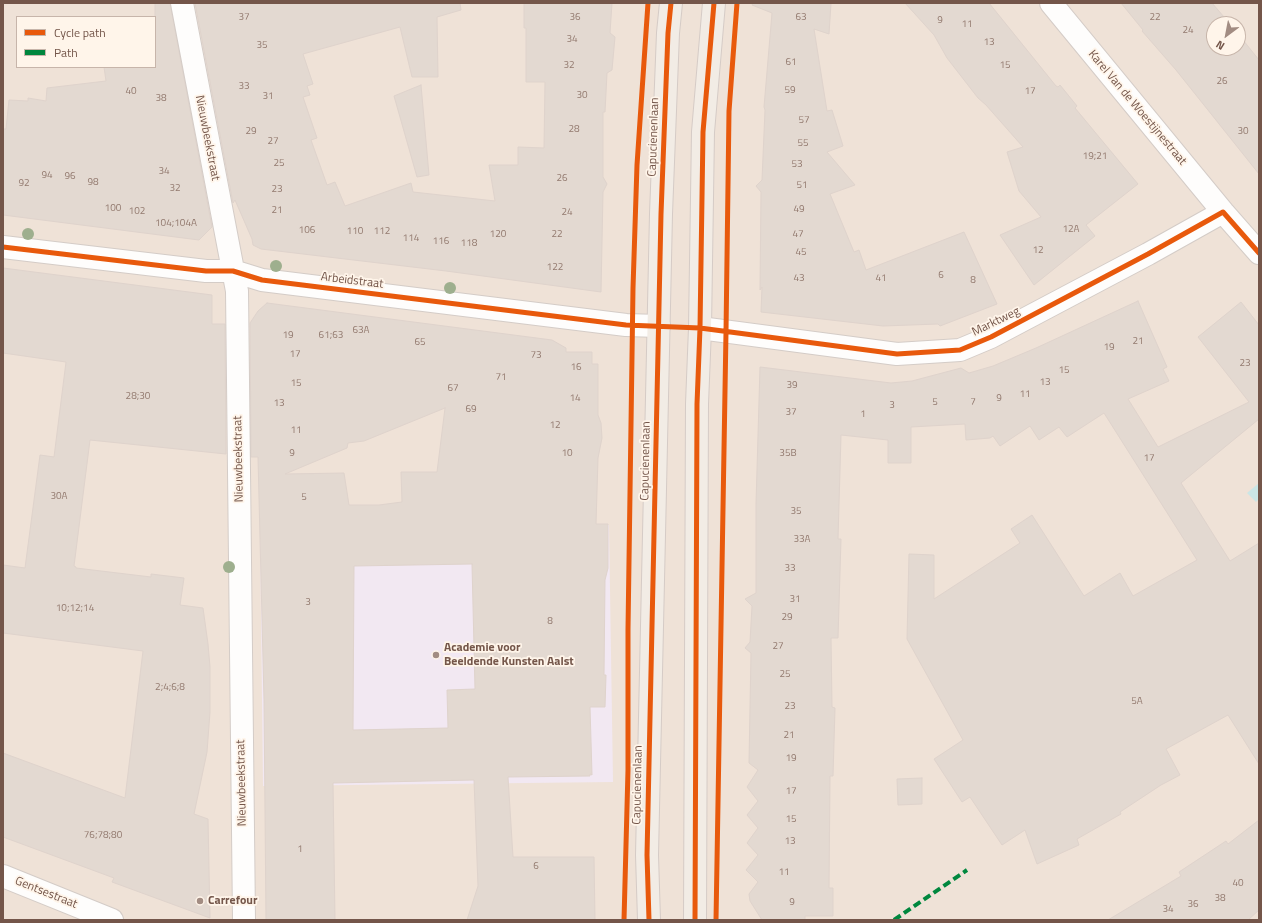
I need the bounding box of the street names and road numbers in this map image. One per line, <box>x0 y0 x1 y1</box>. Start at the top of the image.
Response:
street label: Karel Van de Woestijnestraat <box>1085 48 1189 168</box>
street label: Nieuwbeekstraat <box>192 94 222 182</box>
street label: Capucienenlaan <box>645 97 663 177</box>
street label: Arbeidstraat <box>320 270 384 292</box>
street label: Marktweg <box>970 304 1022 340</box>
street label: Nieuwbeekstraat <box>231 416 247 502</box>
street label: Capucienenlaan <box>638 421 654 501</box>
street label: Nieuwbeekstraat <box>234 740 250 826</box>
street label: Capucienenlaan <box>630 745 646 825</box>
street label: Gentsestraat <box>13 874 79 912</box>

